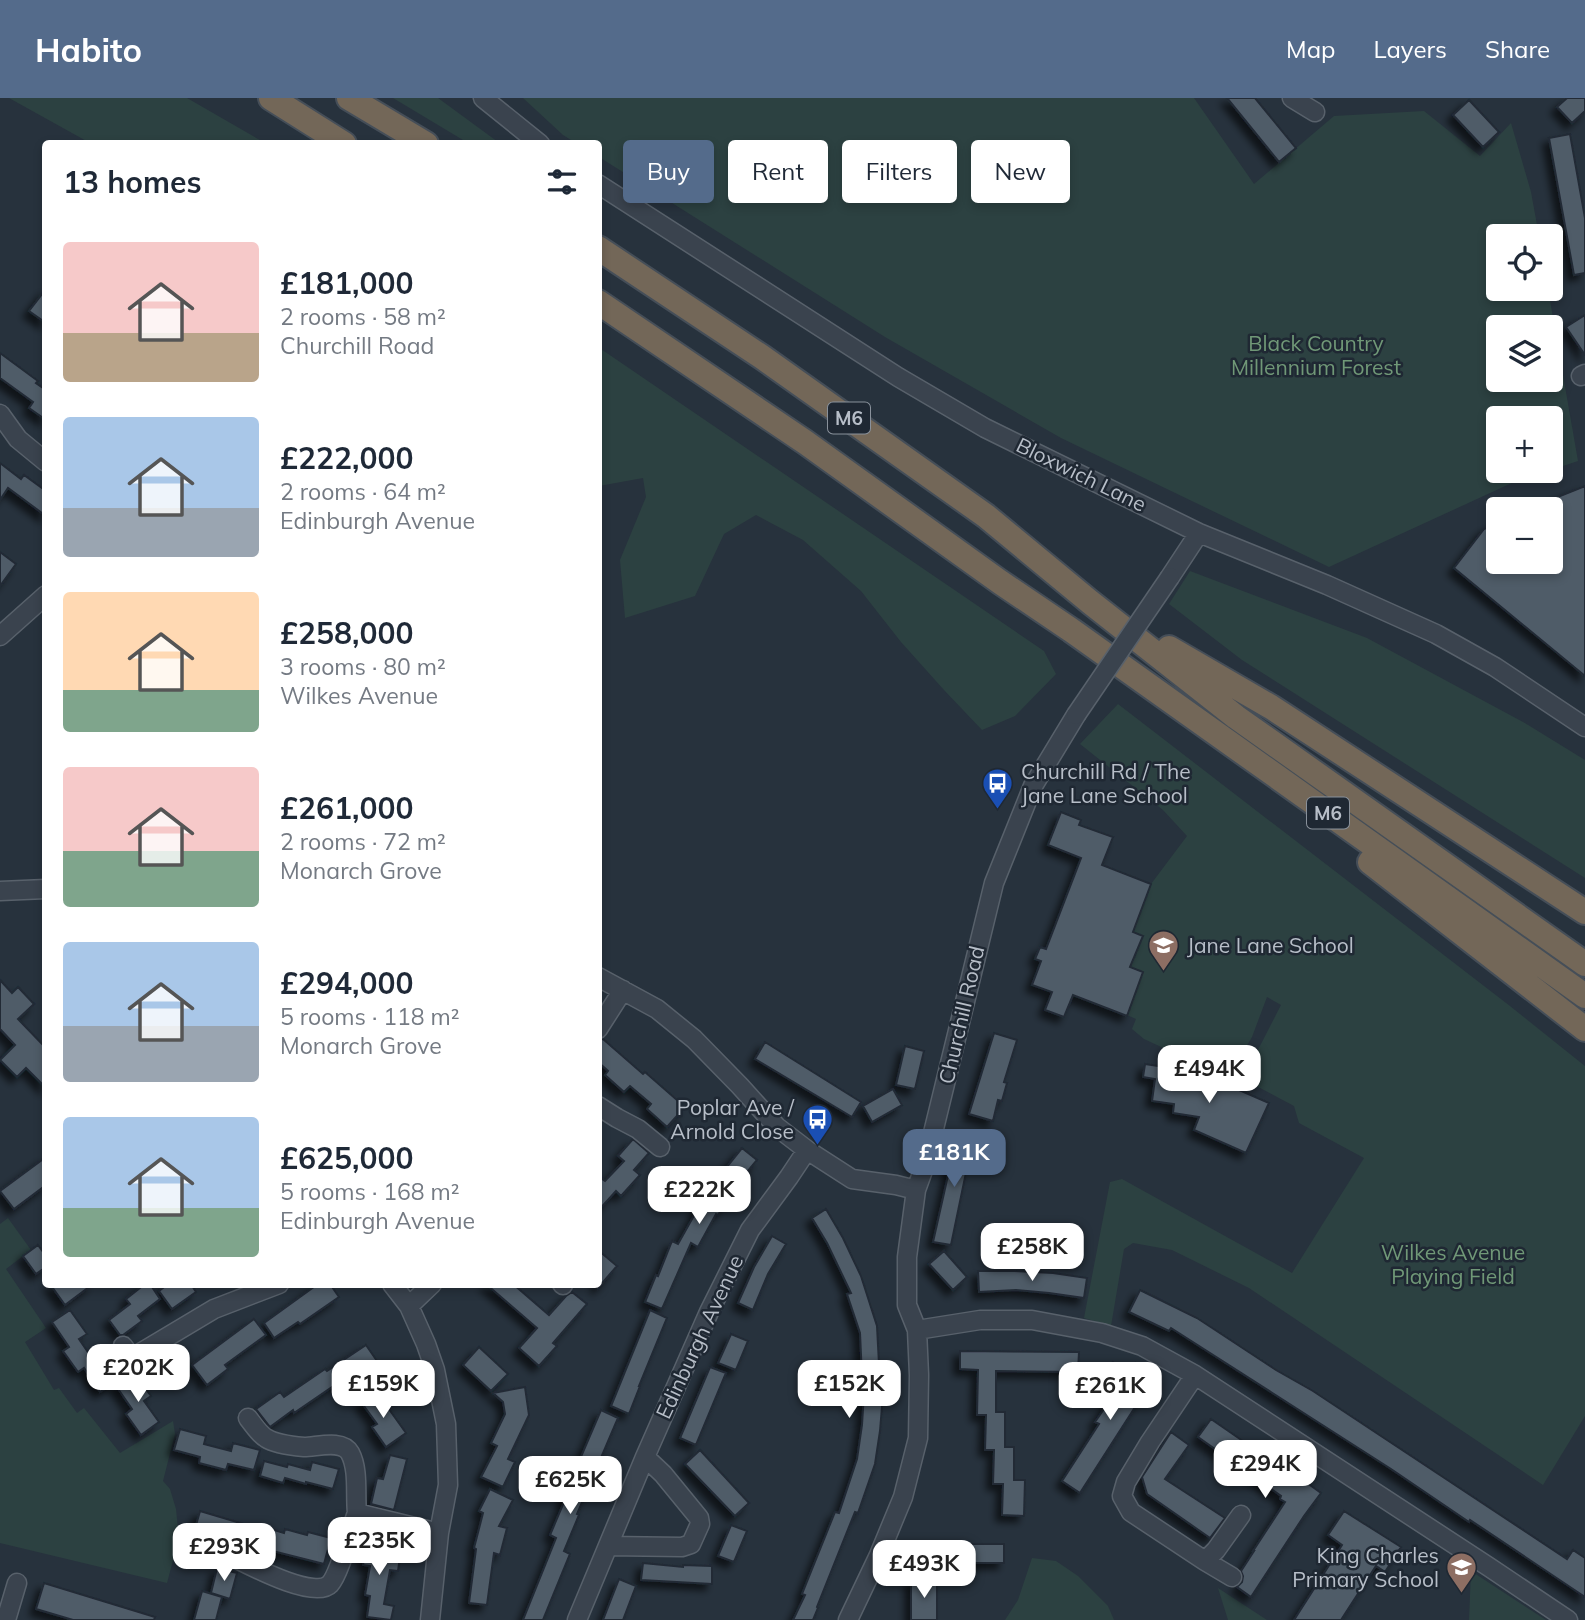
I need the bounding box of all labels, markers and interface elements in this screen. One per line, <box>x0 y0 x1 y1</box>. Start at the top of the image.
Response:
text: Habito <box>35 29 142 70</box>
text: Map <box>1286 34 1335 64</box>
text: Layers <box>1373 34 1447 64</box>
text: Share <box>1485 34 1550 64</box>
chip: Buy <box>623 140 714 203</box>
chip: Rent <box>728 140 828 203</box>
chip: Filters <box>842 140 957 203</box>
chip: New <box>971 140 1070 203</box>
text: 13 homes <box>63 163 202 201</box>
icon: filters <box>543 163 581 201</box>
map controls <box>1486 224 1563 574</box>
button: locate <box>1486 224 1563 301</box>
text: £181,000 <box>280 264 413 302</box>
icon: home <box>119 270 203 354</box>
text: 2 rooms · 58 m² <box>280 302 446 331</box>
button: layers <box>1486 315 1563 392</box>
park label: Black Country Millennium Forest <box>1231 330 1401 380</box>
text: Churchill Road <box>280 331 434 360</box>
road number: M6 <box>828 402 870 434</box>
button: + <box>1486 406 1563 483</box>
street label: Bloxwich Lane <box>1012 431 1151 517</box>
text: £222,000 <box>280 439 413 477</box>
icon: home <box>119 445 203 529</box>
text: 2 rooms · 64 m² <box>280 477 446 506</box>
button: − <box>1486 497 1563 574</box>
text: Edinburgh Avenue <box>280 506 475 535</box>
text: £258,000 <box>280 614 413 652</box>
icon: home <box>119 620 203 704</box>
text: 3 rooms · 80 m² <box>280 652 446 681</box>
text: Wilkes Avenue <box>280 681 438 710</box>
place label: Churchill Rd / The Jane Lane School <box>1021 758 1191 808</box>
bus stop icon: Churchill Rd / The Jane Lane School <box>981 767 1015 811</box>
text: £261,000 <box>280 789 413 827</box>
icon: home <box>119 795 203 879</box>
road number: M6 <box>1307 798 1349 828</box>
text: 2 rooms · 72 m² <box>280 827 446 856</box>
text: Monarch Grove <box>280 856 442 885</box>
school or university icon: Jane Lane School <box>1147 929 1181 973</box>
place label: Jane Lane School <box>1187 932 1354 958</box>
street label: Churchill Road <box>933 943 990 1086</box>
text: £294,000 <box>280 964 413 1002</box>
icon: home <box>119 970 203 1054</box>
text: 5 rooms · 118 m² <box>280 1002 460 1031</box>
text: Monarch Grove <box>280 1031 442 1060</box>
pin: £494K <box>1160 1046 1258 1105</box>
text: £494K <box>1174 1053 1244 1082</box>
place label: Poplar Ave / Arnold Close <box>670 1094 795 1144</box>
bus stop icon: Poplar Ave / Arnold Close <box>800 1103 834 1147</box>
pin: £181K <box>905 1130 1003 1189</box>
text: £181K <box>919 1137 989 1166</box>
text: £625,000 <box>280 1139 413 1177</box>
icon: home <box>119 1145 203 1229</box>
pin: £222K <box>650 1166 748 1226</box>
text: £222K <box>664 1174 734 1203</box>
text: 5 rooms · 168 m² <box>280 1177 460 1206</box>
text: Edinburgh Avenue <box>280 1206 475 1235</box>
pin: £258K <box>983 1224 1081 1283</box>
text: £258K <box>997 1231 1067 1260</box>
park label: Wilkes Avenue Playing Field <box>1381 1239 1525 1289</box>
street label: Edinburgh Avenue <box>650 1250 748 1423</box>
pin: £202K <box>89 1344 187 1404</box>
text: £202K <box>103 1352 173 1381</box>
pin: £159K <box>334 1360 432 1420</box>
pin: £152K <box>800 1360 898 1420</box>
pin: £261K <box>1061 1362 1159 1422</box>
text: £159K <box>348 1368 418 1397</box>
text: £152K <box>814 1368 884 1397</box>
text: £261K <box>1075 1370 1145 1399</box>
pin: £294K <box>1216 1440 1314 1500</box>
text: £294K <box>1230 1448 1300 1477</box>
pin: £625K <box>521 1456 619 1516</box>
text: £625K <box>535 1464 605 1493</box>
pin: £235K <box>330 1518 428 1577</box>
pin: £293K <box>175 1524 273 1583</box>
text: £235K <box>344 1525 414 1554</box>
text: £293K <box>189 1531 259 1560</box>
pin: £493K <box>875 1540 973 1600</box>
place label: King Charles Primary School <box>1292 1542 1439 1592</box>
text: £493K <box>889 1548 959 1577</box>
school or university icon: King Charles Primary School <box>1445 1551 1479 1595</box>

